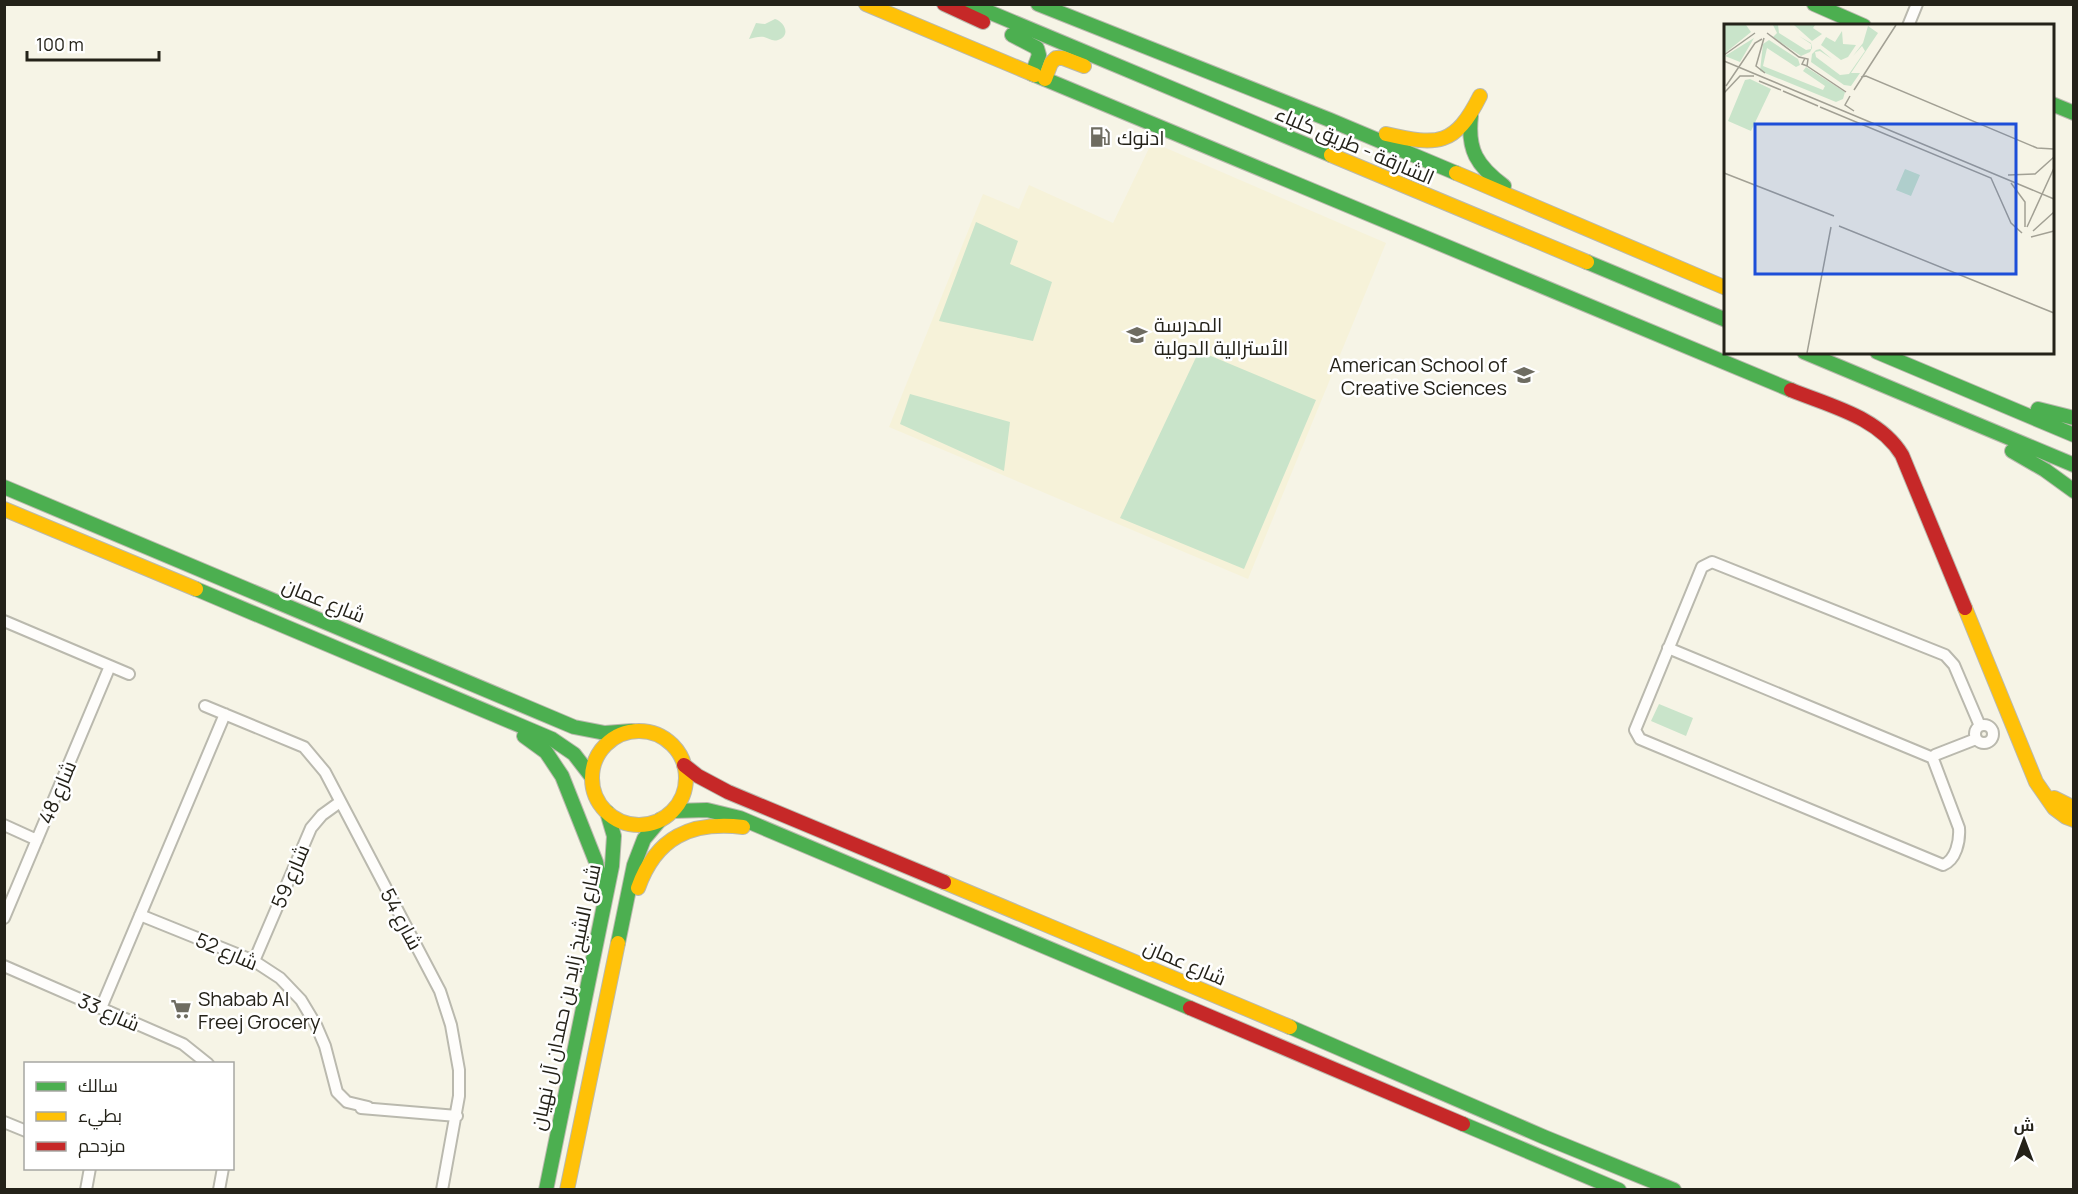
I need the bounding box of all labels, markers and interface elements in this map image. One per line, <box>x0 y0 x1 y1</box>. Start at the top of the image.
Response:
scale bar <box>27 24 159 62</box>
inset map <box>1724 24 2054 354</box>
text: 100 m <box>36 32 84 56</box>
street label: الشارقة - طريق كلباء <box>1271 99 1439 191</box>
place label: ادنوك <box>1117 124 1165 151</box>
fuel station icon: ادنوك <box>1088 125 1112 149</box>
place label: المدرسة الأسترالية الدولية <box>1154 311 1288 361</box>
school or university icon: المدرسة الأسترالية الدولية <box>1125 323 1149 347</box>
place label: American School of Creative Sciences <box>1329 351 1507 401</box>
school or university icon: American School of Creative Sciences <box>1512 363 1536 387</box>
street label: شارع عمان <box>278 571 370 630</box>
street label: شارع 48 <box>32 756 83 828</box>
street label: شارع 59 <box>265 840 316 912</box>
street label: شارع الشيخ زايد بن حمدان آل نهيان <box>524 861 607 1133</box>
street label: شارع 54 <box>374 883 429 955</box>
street label: شارع 52 <box>191 926 262 977</box>
street label: شارع عمان <box>1139 933 1230 992</box>
place label: Shabab Al Freej Grocery <box>198 985 321 1035</box>
street label: شارع 33 <box>73 986 144 1038</box>
supermarket icon: Shabab Al Freej Grocery <box>169 997 193 1021</box>
legend <box>24 1062 234 1170</box>
text: سالك <box>78 1073 118 1097</box>
text: بطيء <box>78 1103 122 1130</box>
north arrow <box>1994 1110 2054 1170</box>
text: ش <box>2014 1114 2034 1136</box>
text: مزدحم <box>78 1133 126 1158</box>

